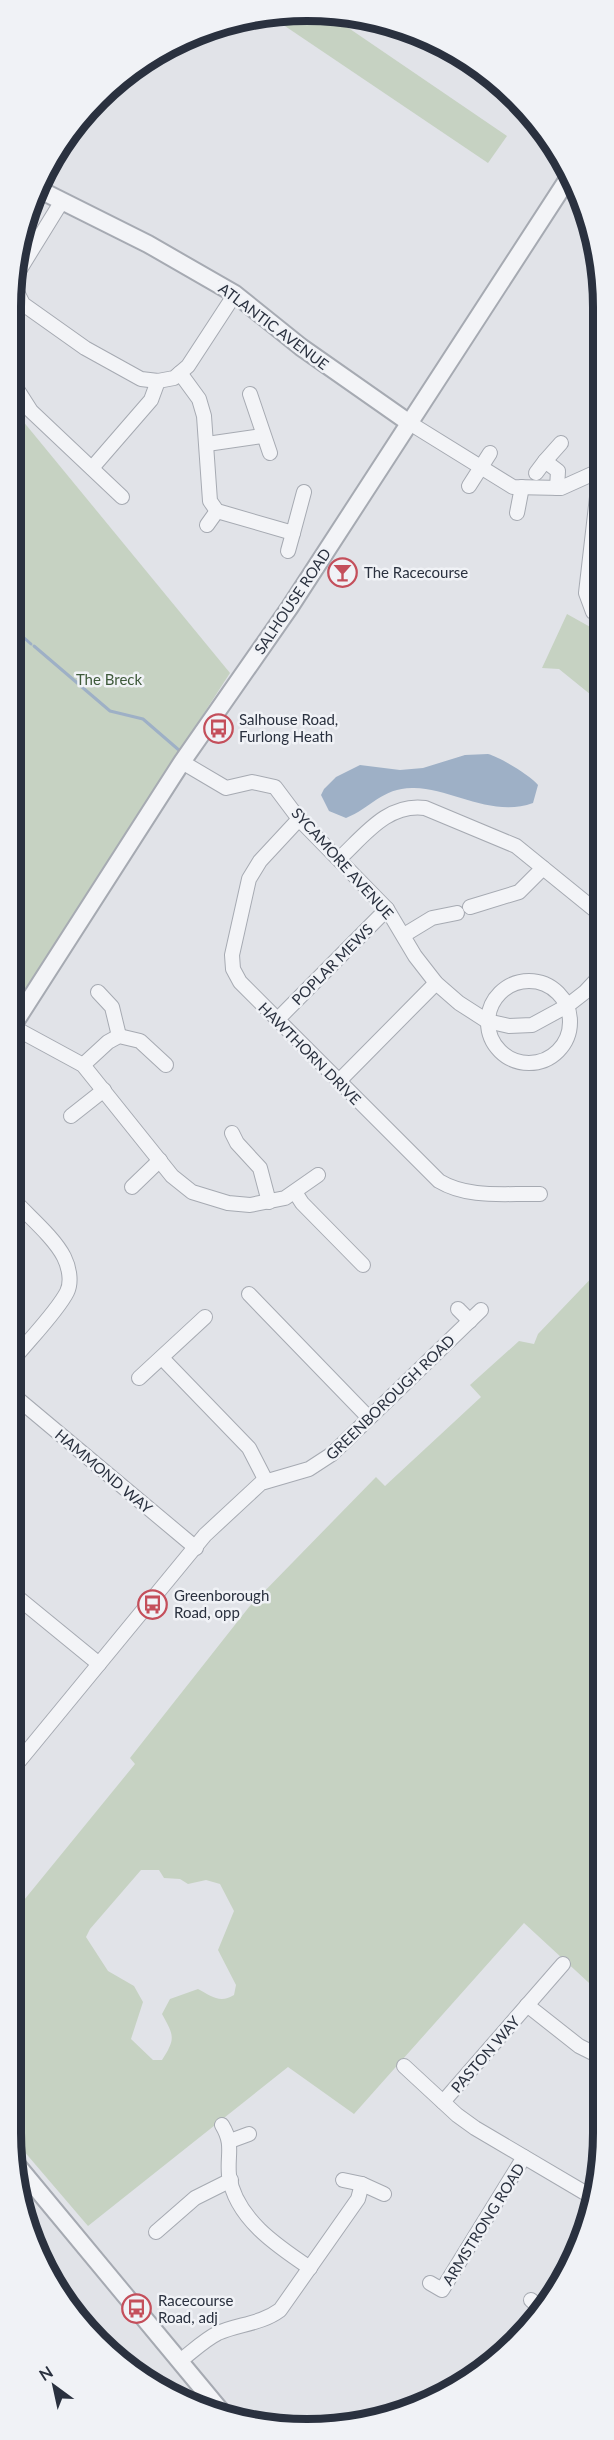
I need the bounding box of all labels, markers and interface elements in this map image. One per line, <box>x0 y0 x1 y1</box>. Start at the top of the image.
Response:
street label: ATLANTIC AVENUE <box>215 279 333 373</box>
street label: SALHOUSE ROAD <box>250 545 334 657</box>
bar icon: The Racecourse <box>327 556 359 588</box>
place label: The Racecourse <box>364 563 468 581</box>
park label: The Breck <box>76 670 143 688</box>
place label: Salhouse Road, Furlong Heath <box>239 710 338 745</box>
bus stop icon: Salhouse Road, Furlong Heath <box>202 712 234 744</box>
street label: SYCAMORE AVENUE <box>288 804 398 922</box>
street label: POPLAR MEWS <box>288 920 376 1008</box>
street label: HAWTHORN DRIVE <box>255 998 365 1108</box>
street label: GREENBOROUGH ROAD <box>322 1331 458 1463</box>
street label: HAMMOND WAY <box>52 1425 157 1517</box>
place label: Greenborough Road, opp <box>174 1586 269 1621</box>
bus stop icon: Greenborough Road, opp <box>137 1588 169 1620</box>
street label: PASTON WAY <box>447 2012 523 2096</box>
street label: ARMSTRONG ROAD <box>438 2160 528 2288</box>
place label: Racecourse Road, adj <box>158 2291 233 2326</box>
bus stop icon: Racecourse Road, adj <box>121 2293 153 2325</box>
north arrow <box>24 2356 84 2416</box>
text: N <box>35 2362 56 2384</box>

